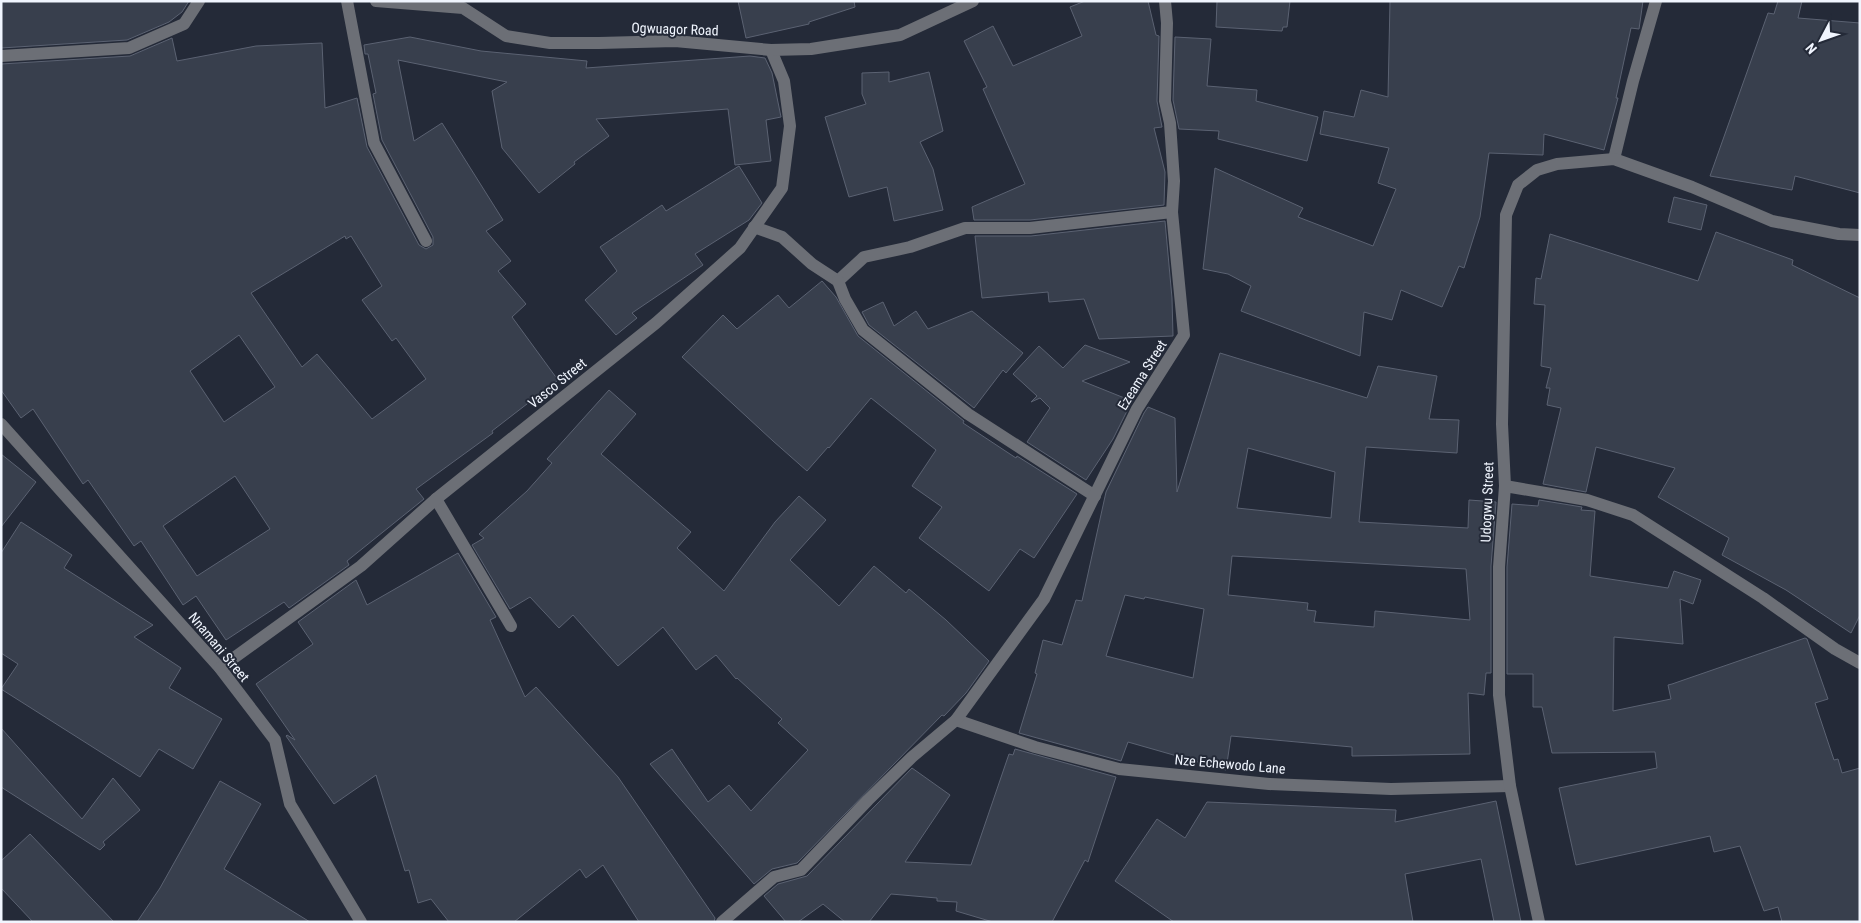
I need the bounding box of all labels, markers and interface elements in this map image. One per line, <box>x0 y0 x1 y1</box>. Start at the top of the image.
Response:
north arrow <box>1796 15 1846 65</box>
street label: Ogwuagor Road <box>631 19 719 39</box>
text: N <box>1802 40 1820 57</box>
street label: Ezeama Street <box>1114 337 1170 413</box>
street label: Vasco Street <box>525 355 589 411</box>
street label: Udogwu Street <box>1478 461 1496 543</box>
street label: Nnamani Street <box>185 609 253 685</box>
street label: Nze Echewodo Lane <box>1174 751 1286 777</box>

